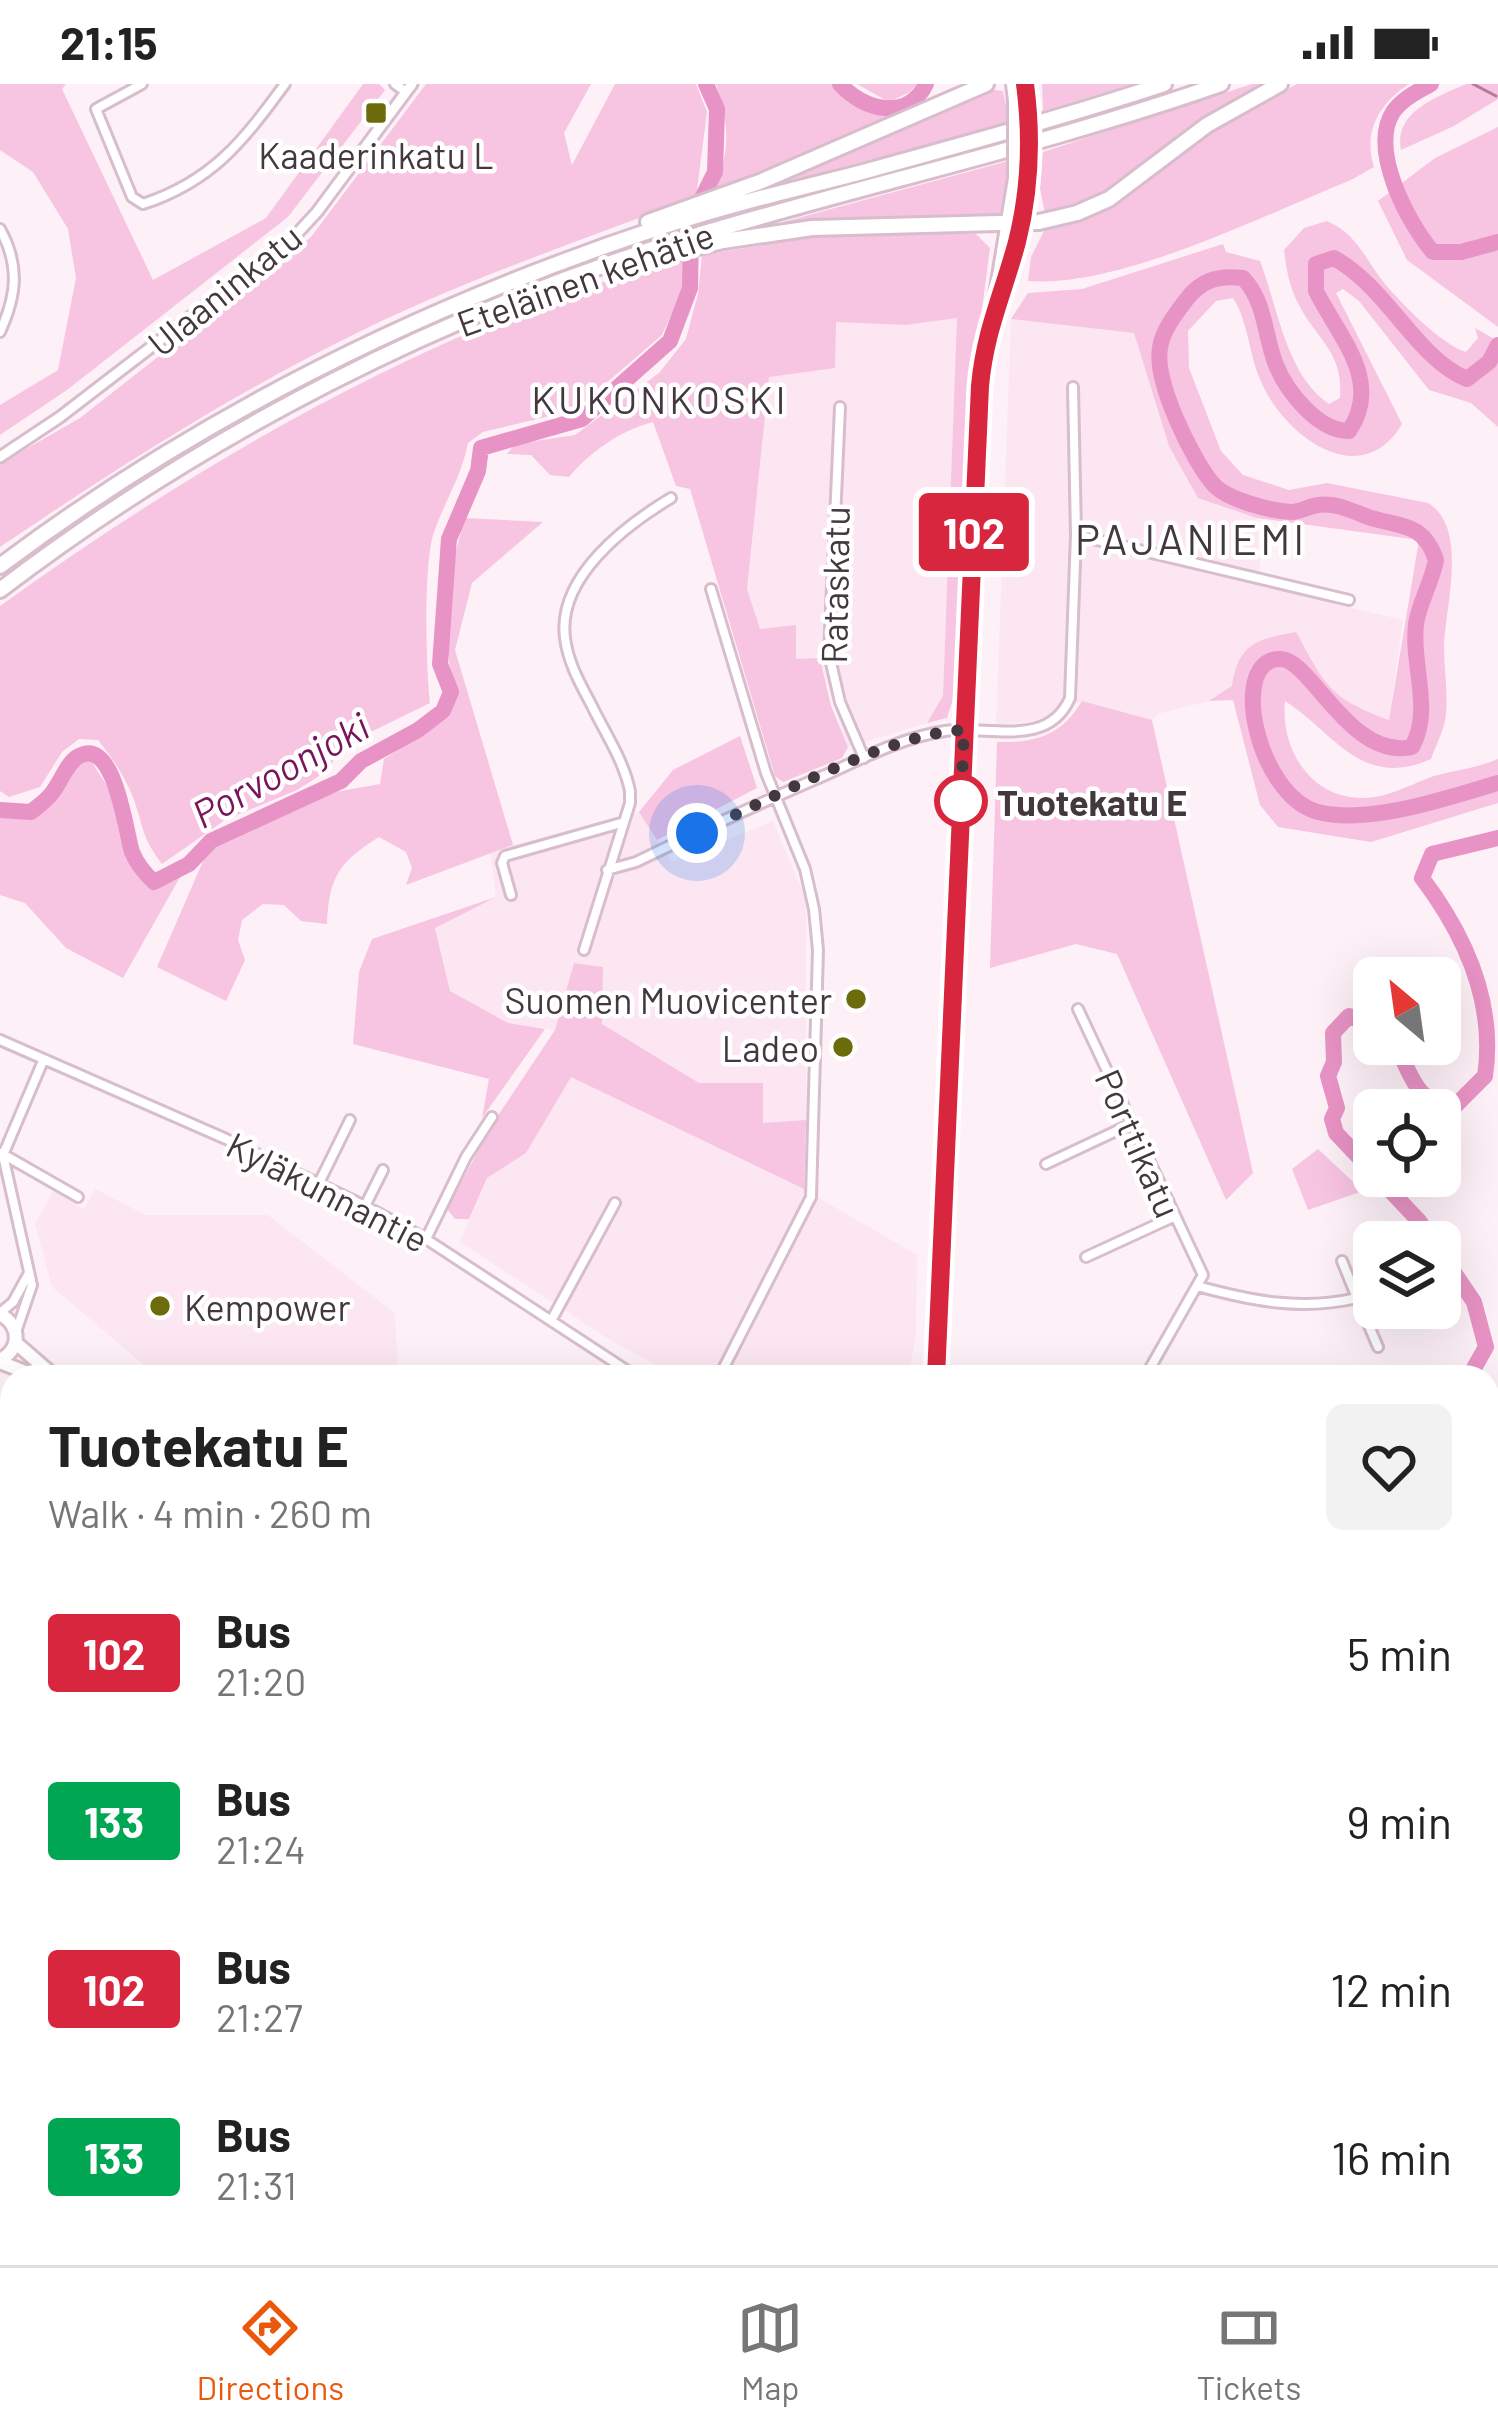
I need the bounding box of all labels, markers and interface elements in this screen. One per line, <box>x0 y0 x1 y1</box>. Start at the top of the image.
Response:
text: 21:15 <box>60 15 157 69</box>
marker: Kaaderinkatu L <box>363 100 389 126</box>
place label: Kaaderinkatu L <box>258 133 494 176</box>
street label: Eteläinen kehätie <box>451 212 719 344</box>
street label: Ulaaninkatu <box>139 214 309 364</box>
district label: KUKONKOSKI <box>531 375 789 422</box>
line badge: 102 <box>905 493 1043 571</box>
street label: Rataskatu <box>811 506 857 664</box>
text: 102 <box>943 507 1005 557</box>
district label: PAJANIEMI <box>1075 513 1307 563</box>
water label: Porvoonjoki <box>183 701 377 837</box>
marker: Tuotekatu E <box>936 776 986 826</box>
place label: Tuotekatu E <box>997 780 1187 823</box>
your location <box>667 803 727 863</box>
north arrow <box>1353 957 1461 1065</box>
map controls <box>1353 957 1461 1329</box>
place label: Suomen Muovicenter <box>504 978 832 1021</box>
marker: Suomen Muovicenter <box>843 986 869 1012</box>
place label: Ladeo <box>722 1026 819 1069</box>
marker: Ladeo <box>830 1034 856 1060</box>
street label: Porttikatu <box>1087 1062 1191 1224</box>
button: locate <box>1353 1089 1461 1197</box>
street label: Kyläkunnantie <box>220 1122 436 1260</box>
button: layers <box>1353 1221 1461 1329</box>
place label: Kempower <box>184 1285 351 1328</box>
marker: Kempower <box>147 1293 173 1319</box>
button: heart <box>1326 1404 1452 1530</box>
text: Tuotekatu E <box>48 1410 349 1478</box>
text: Walk · 4 min · 260 m <box>48 1489 372 1536</box>
text: Bus <box>216 1603 291 1657</box>
text: 5 min <box>1347 1626 1452 1680</box>
text: 102 <box>83 1628 145 1678</box>
text: 21:20 <box>216 1657 306 1704</box>
text: Bus <box>216 1771 291 1825</box>
text: 9 min <box>1347 1794 1452 1848</box>
text: 133 <box>84 1796 144 1846</box>
text: 21:24 <box>216 1825 306 1872</box>
text: Bus <box>216 1939 291 1993</box>
text: 12 min <box>1330 1962 1452 2016</box>
text: 102 <box>83 1964 145 2014</box>
text: 21:27 <box>216 1993 303 2040</box>
text: Bus <box>216 2107 291 2161</box>
text: 16 min <box>1331 2130 1452 2184</box>
text: 133 <box>84 2132 144 2182</box>
text: 21:31 <box>216 2161 297 2208</box>
tab: Directions <box>197 2295 344 2407</box>
tab: Map <box>737 2295 803 2407</box>
tab: Tickets <box>1196 2295 1301 2407</box>

